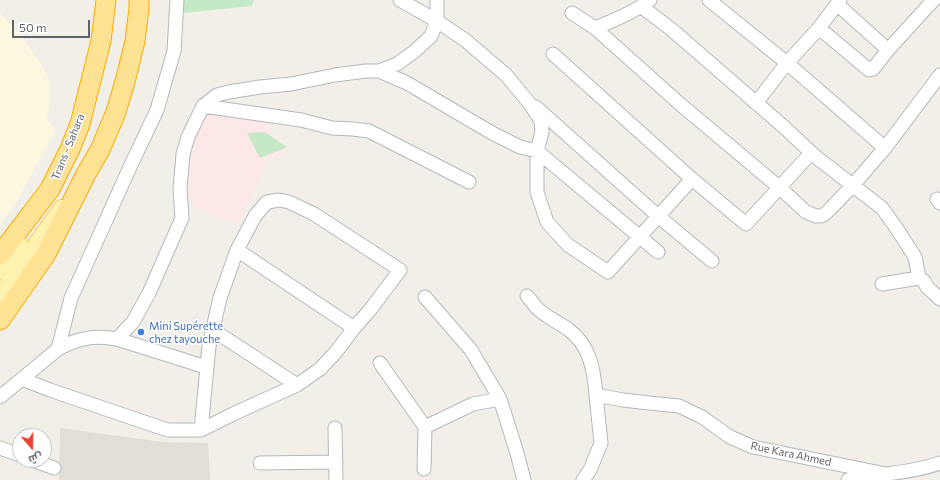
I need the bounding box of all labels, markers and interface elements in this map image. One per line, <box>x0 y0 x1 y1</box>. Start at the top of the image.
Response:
scale bar <box>14 12 92 38</box>
text: 50 m <box>19 20 47 34</box>
street label: Trans - Sahara <box>49 112 87 182</box>
place label: Mini Supérette chez tayouche <box>149 319 223 345</box>
marker: Mini Supérette chez tayouche <box>136 327 146 337</box>
north arrow <box>12 428 52 468</box>
street label: Rue Kara Ahmed <box>749 439 833 469</box>
text: ش <box>27 450 45 467</box>

